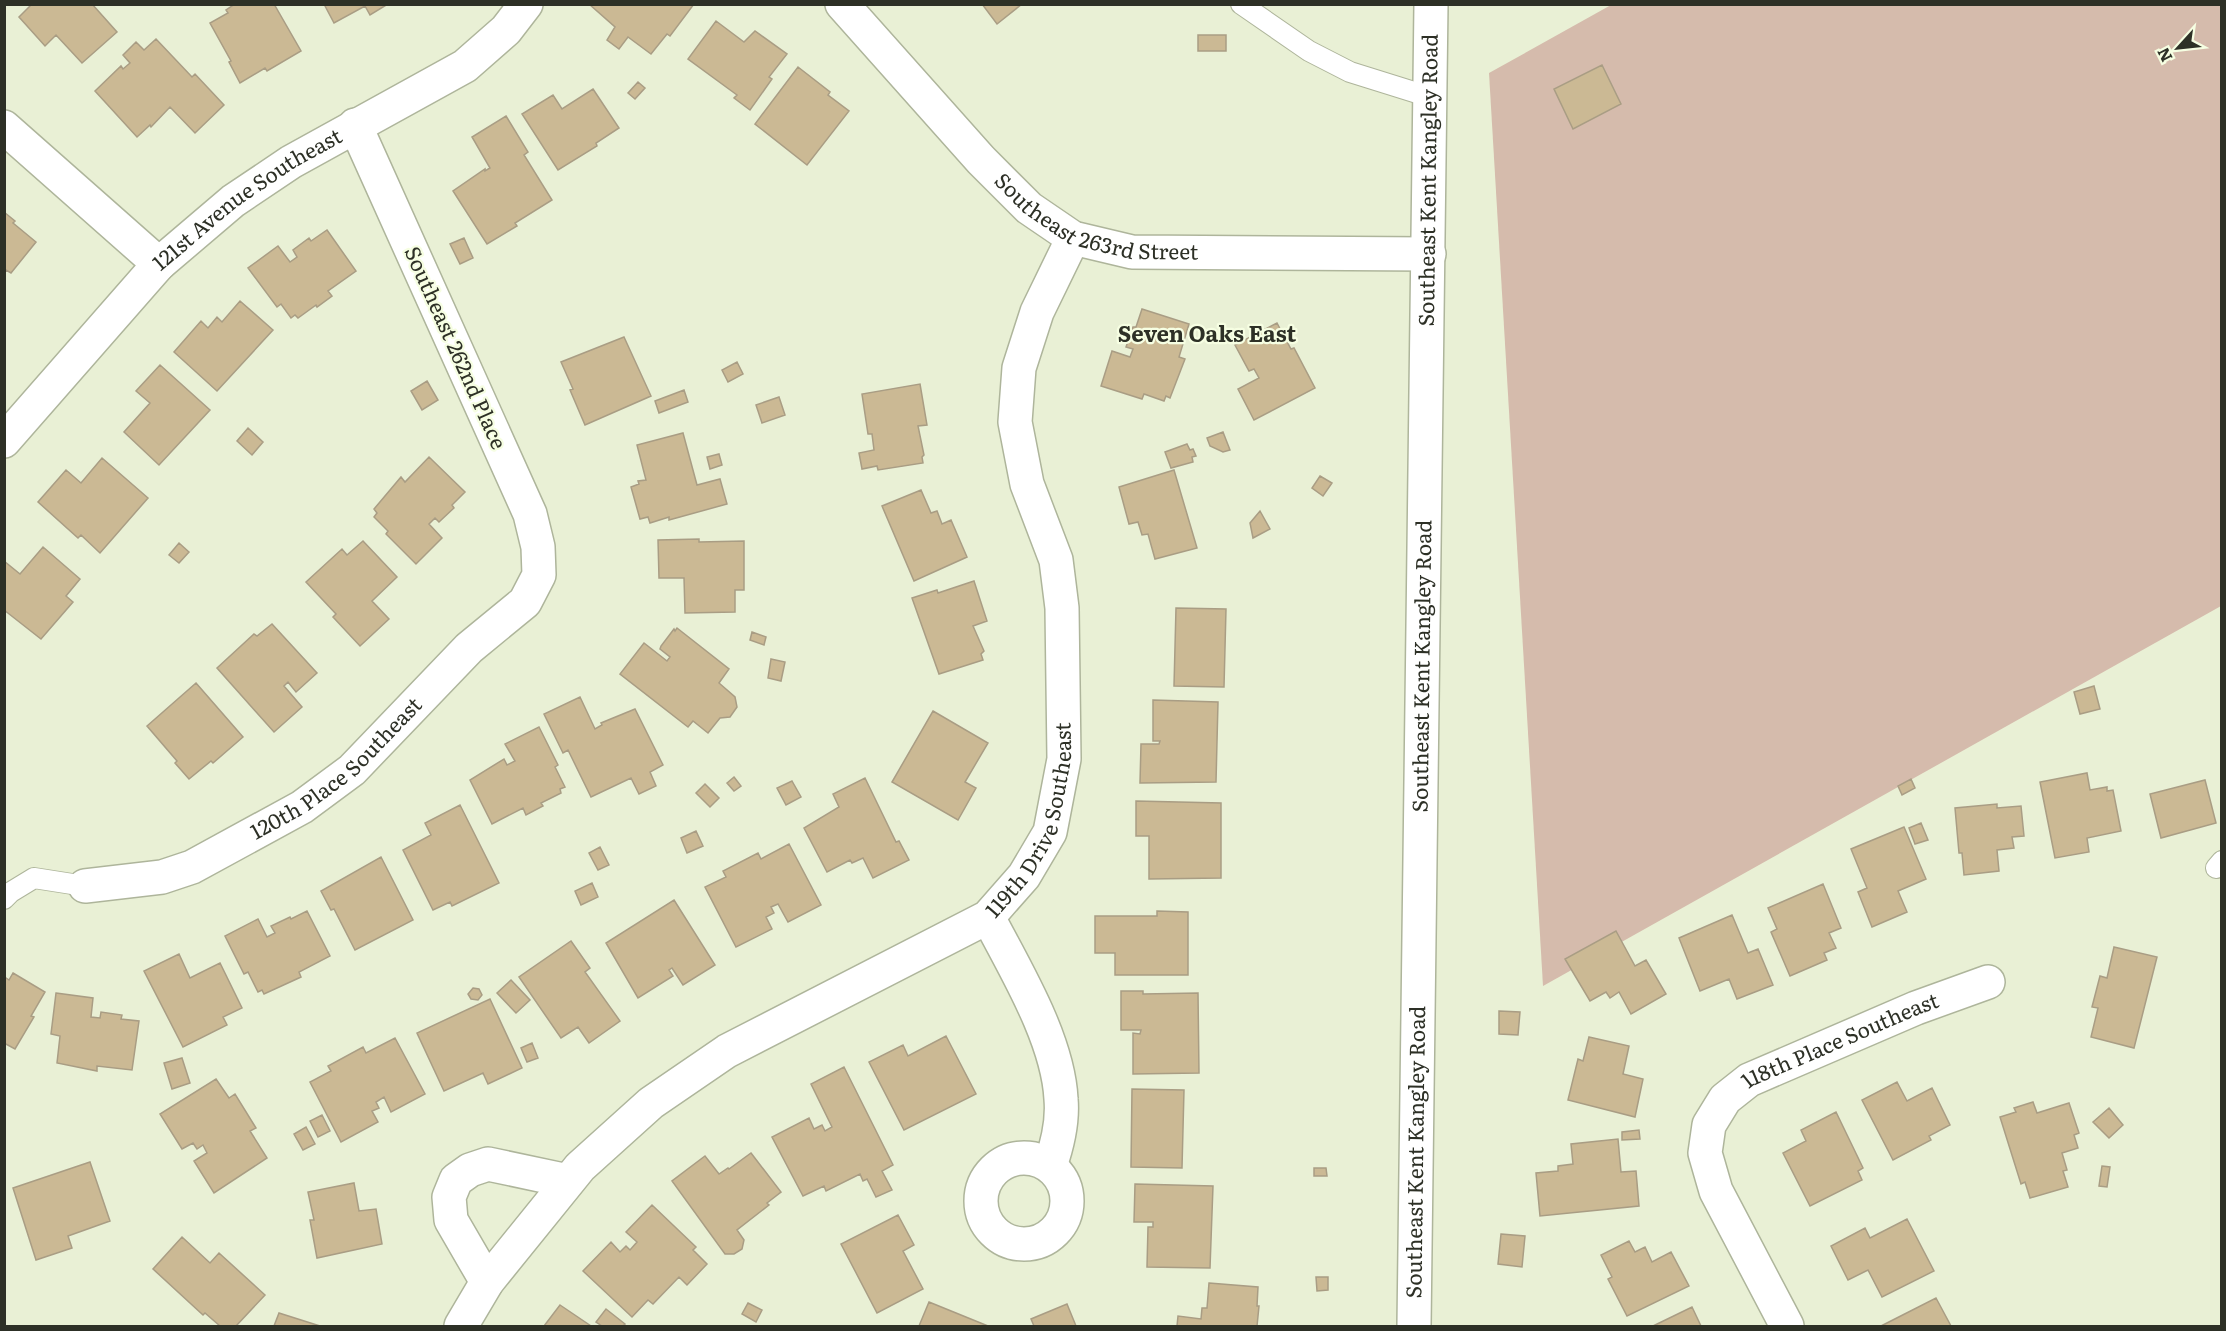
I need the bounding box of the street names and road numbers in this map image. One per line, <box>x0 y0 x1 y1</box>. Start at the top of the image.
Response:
street label: Southeast Kent Kangley Road <box>1409 33 1444 327</box>
street label: 121st Avenue Southeast <box>144 119 347 276</box>
street label: Southeast 263rd Street <box>989 164 1199 265</box>
street label: Southeast 262nd Place <box>399 241 516 454</box>
street label: Southeast Kent Kangley Road <box>1403 519 1437 813</box>
street label: 120th Place Southeast <box>244 688 428 845</box>
street label: 119th Drive Southeast <box>977 722 1077 923</box>
street label: 118th Place Southeast <box>1733 983 1943 1094</box>
street label: Southeast Kent Kangley Road <box>1396 1005 1431 1298</box>

